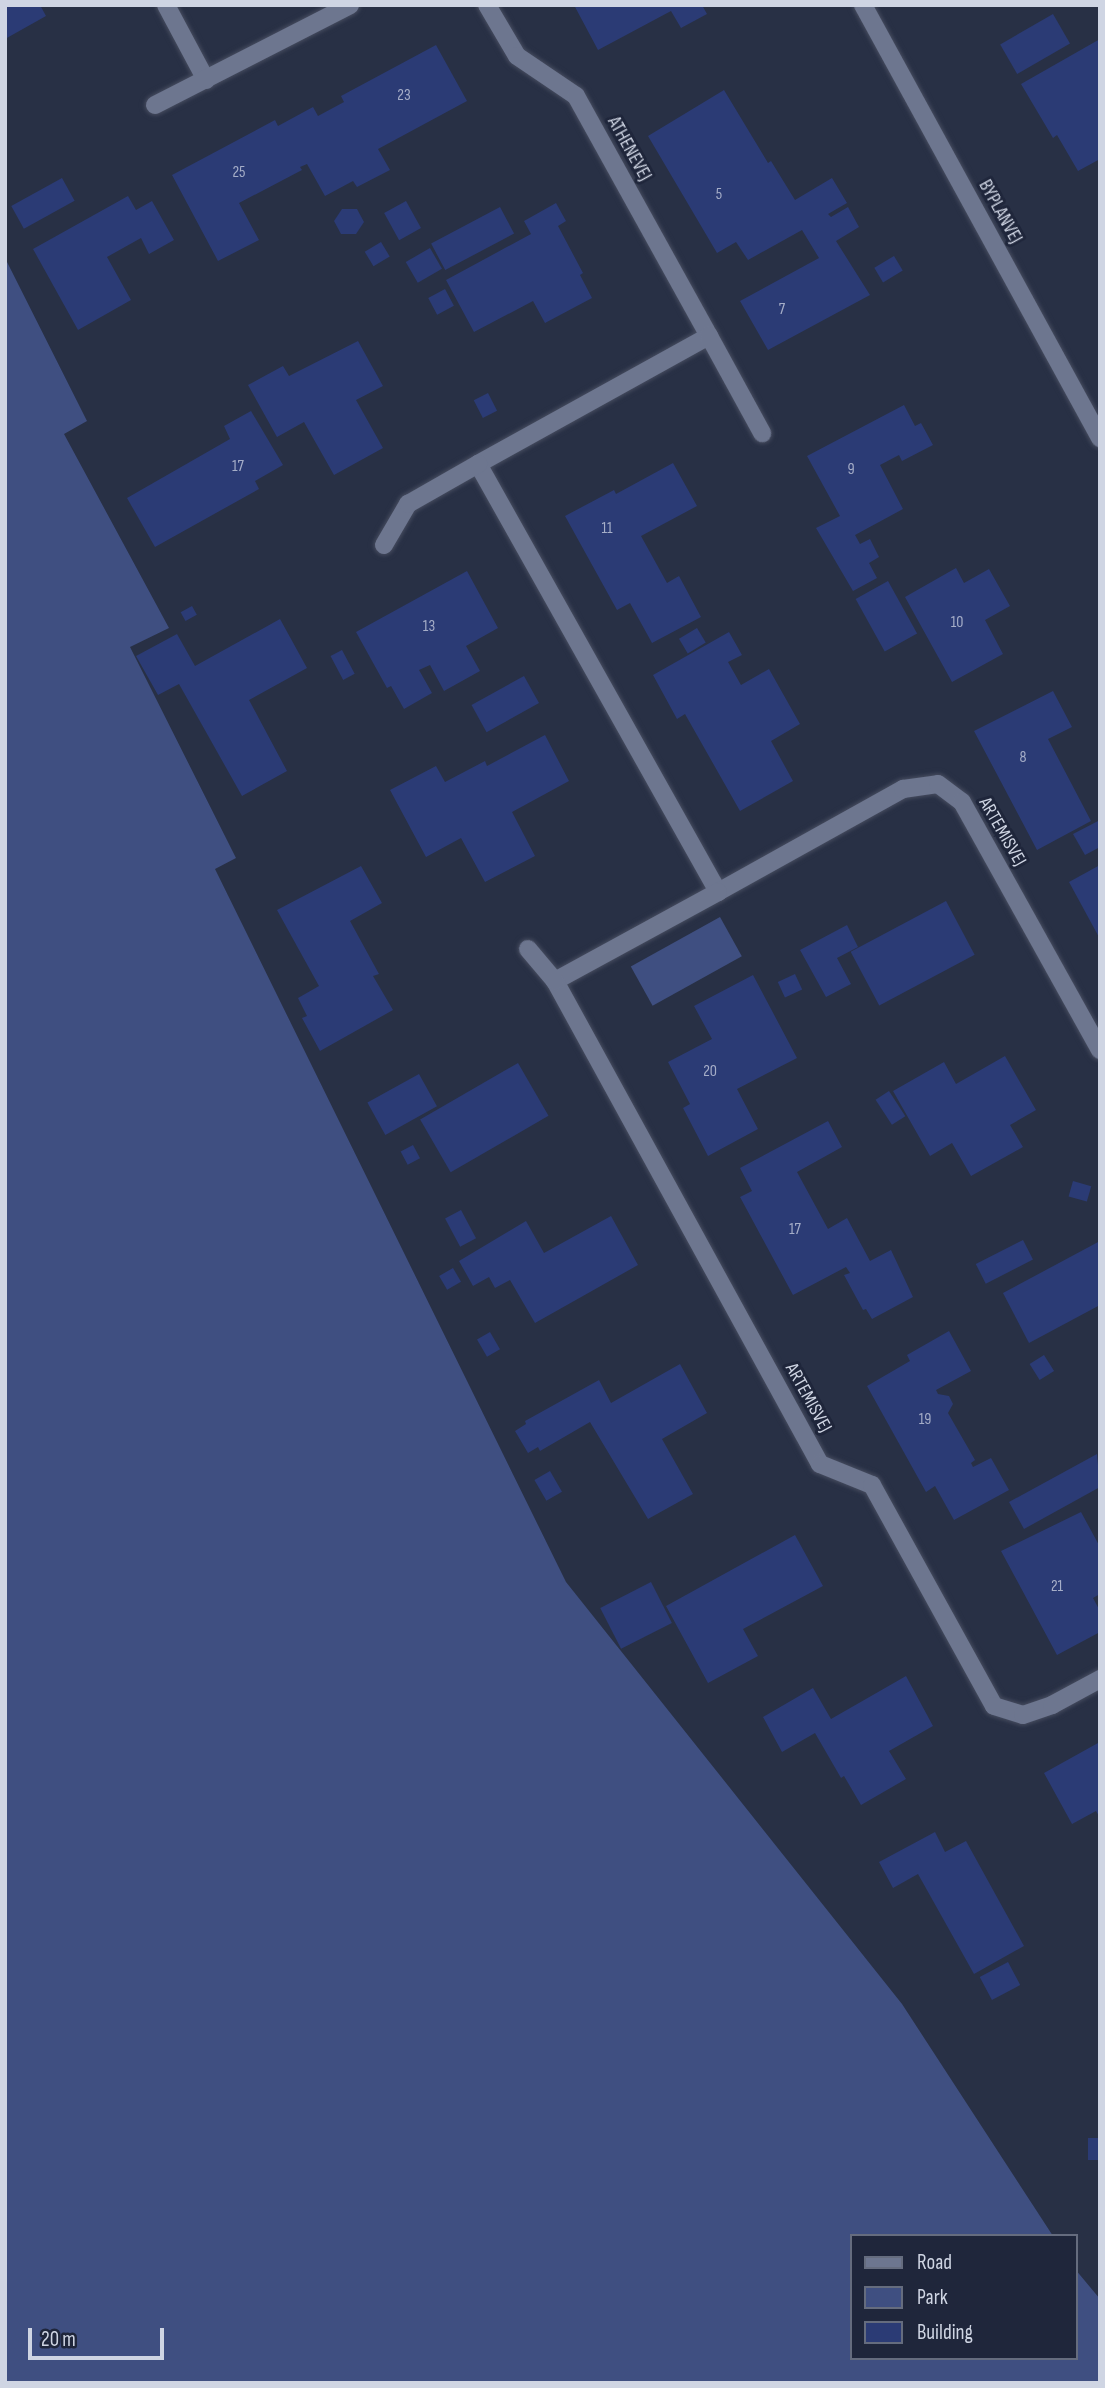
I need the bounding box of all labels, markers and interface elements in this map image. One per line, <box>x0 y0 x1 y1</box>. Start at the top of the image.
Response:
house number: 23 <box>397 86 411 106</box>
street label: ATHENEVEJ <box>602 113 656 185</box>
house number: 25 <box>232 163 246 183</box>
street label: BYPLANVEJ <box>973 176 1027 248</box>
house number: 5 <box>716 185 722 205</box>
house number: 7 <box>779 300 785 320</box>
house number: 17 <box>232 457 244 477</box>
house number: 9 <box>847 460 855 480</box>
house number: 11 <box>601 519 613 539</box>
house number: 10 <box>951 613 963 633</box>
house number: 13 <box>423 617 435 637</box>
house number: 8 <box>1019 748 1027 768</box>
street label: ARTEMISVEJ <box>973 794 1031 870</box>
house number: 20 <box>703 1062 717 1082</box>
house number: 17 <box>789 1220 801 1240</box>
street label: ARTEMISVEJ <box>780 1359 836 1437</box>
house number: 19 <box>919 1410 931 1430</box>
house number: 21 <box>1051 1577 1063 1597</box>
legend <box>850 2234 1077 2360</box>
text: Road <box>917 2250 952 2275</box>
text: Park <box>917 2285 948 2310</box>
scale bar <box>32 2314 168 2358</box>
text: Building <box>917 2320 973 2345</box>
text: 20 m <box>41 2327 76 2352</box>

